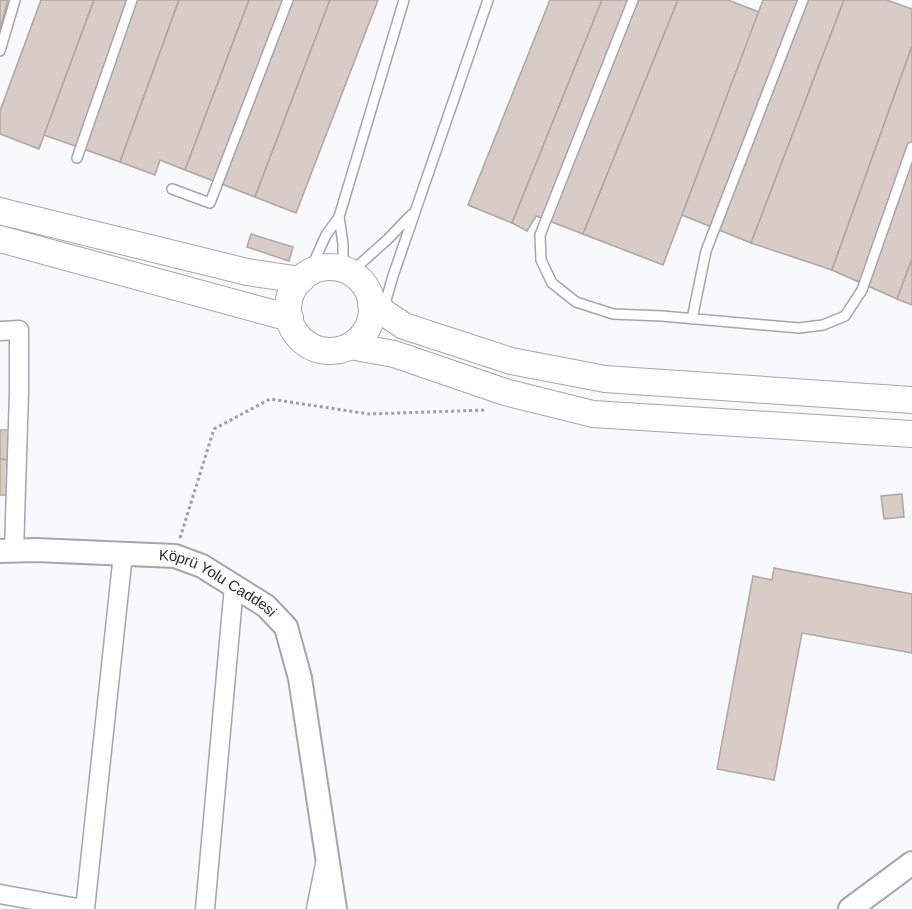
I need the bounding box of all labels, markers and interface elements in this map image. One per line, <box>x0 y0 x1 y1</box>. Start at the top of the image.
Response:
street label: Köprü Yolu Caddesi <box>159 546 280 620</box>

